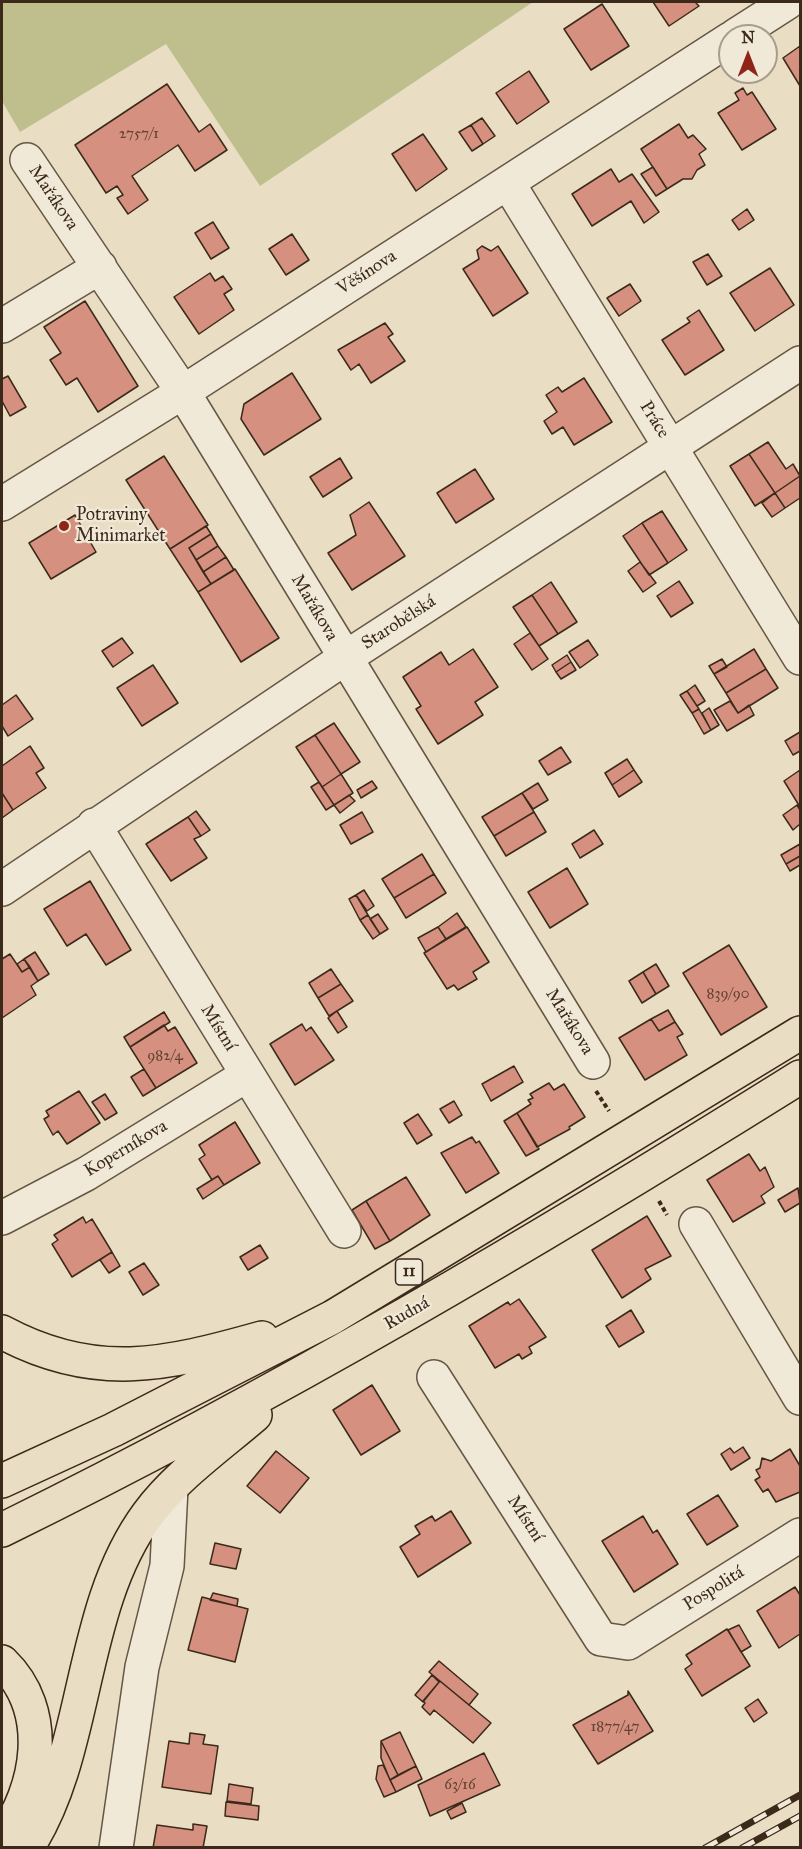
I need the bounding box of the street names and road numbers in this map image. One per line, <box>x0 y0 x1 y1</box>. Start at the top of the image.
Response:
street label: Mařákova <box>23 161 83 235</box>
street label: Věšínova <box>333 246 401 300</box>
street label: Práce <box>634 397 674 443</box>
street label: Mařákova <box>286 571 342 645</box>
street label: Starobělská <box>358 591 440 655</box>
street label: Mařákova <box>540 985 598 1059</box>
street label: Místní <box>195 1001 241 1055</box>
street label: Koperníkova <box>81 1116 171 1182</box>
road number: 11 <box>396 1259 422 1285</box>
street label: Rudná <box>381 1293 433 1335</box>
street label: Místní <box>502 1492 548 1546</box>
street label: Pospolitá <box>680 1562 748 1616</box>

